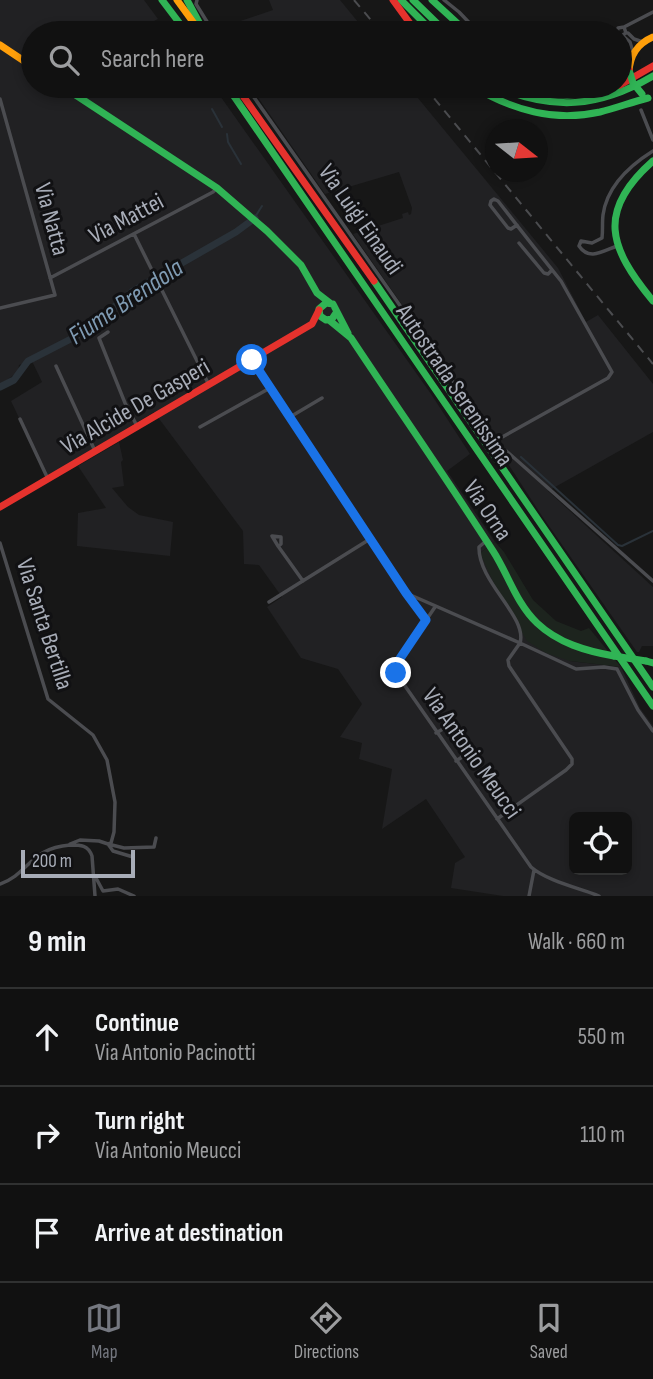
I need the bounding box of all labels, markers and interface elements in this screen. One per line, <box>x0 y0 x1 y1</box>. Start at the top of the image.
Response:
search box <box>21 21 632 98</box>
icon: search <box>45 41 83 79</box>
text: Search here <box>101 44 204 75</box>
north arrow <box>485 119 548 182</box>
street label: Via Luigi Einaudi <box>312 159 409 280</box>
street label: Via Natta <box>28 180 75 258</box>
street label: Via Mattei <box>84 187 169 250</box>
water label: Fiume Brendola <box>63 252 190 352</box>
street label: Autostrada Serenissima <box>389 298 519 472</box>
route start <box>236 344 267 375</box>
street label: Via Alcide De Gasperi <box>56 352 215 461</box>
street label: Via Orna <box>457 475 518 546</box>
street label: Via Santa Bertilla <box>10 555 79 693</box>
route end <box>380 657 411 688</box>
street label: Via Antonio Meucci <box>416 682 527 824</box>
map controls <box>569 812 632 875</box>
button: locate <box>569 812 632 875</box>
scale bar <box>21 847 135 879</box>
text: 200 m <box>32 850 72 873</box>
text: 9 min <box>28 924 86 960</box>
text: Walk · 660 m <box>528 928 625 956</box>
text: Continue <box>95 1008 179 1039</box>
icon: ahead <box>28 1018 66 1056</box>
text: 550 m <box>578 1023 625 1051</box>
text: Via Antonio Pacinotti <box>95 1039 256 1067</box>
text: Turn right <box>95 1106 184 1137</box>
icon: right <box>28 1116 66 1154</box>
text: 110 m <box>580 1121 625 1149</box>
text: Via Antonio Meucci <box>95 1137 241 1165</box>
icon: arrive <box>28 1214 66 1252</box>
text: Arrive at destination <box>95 1218 283 1249</box>
tab: Map <box>85 1299 123 1364</box>
tab: Directions <box>294 1299 359 1364</box>
tab: Saved <box>530 1299 568 1364</box>

